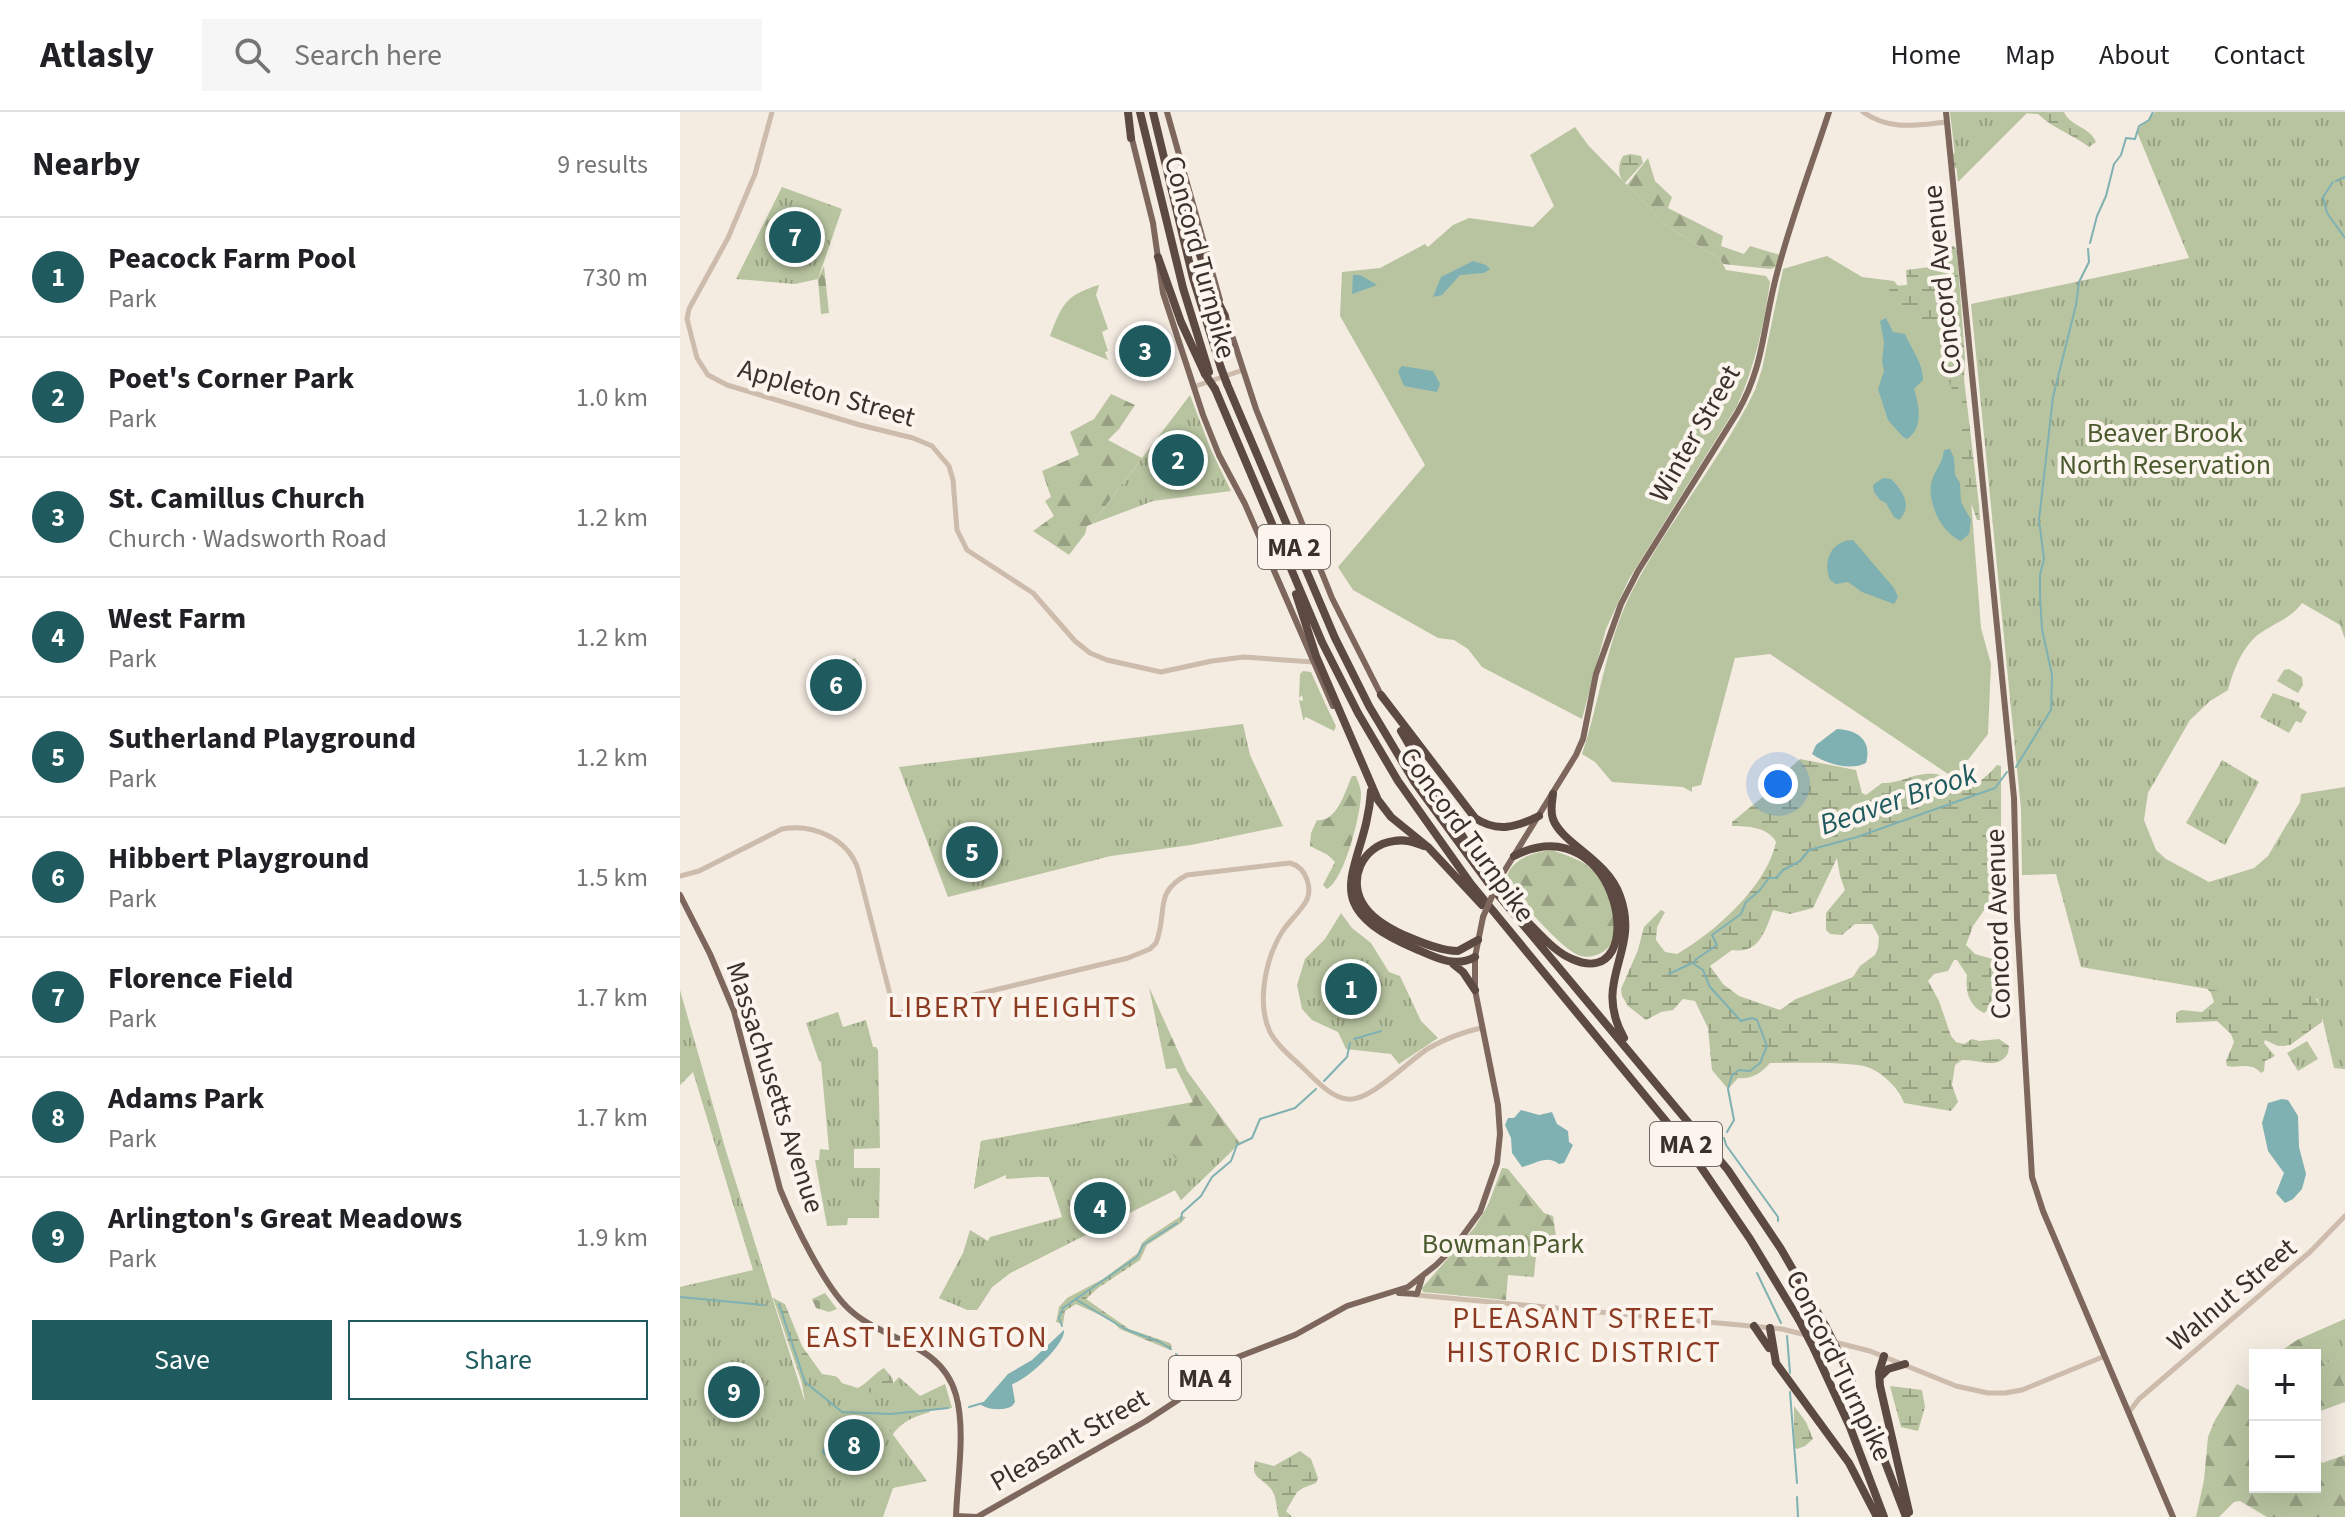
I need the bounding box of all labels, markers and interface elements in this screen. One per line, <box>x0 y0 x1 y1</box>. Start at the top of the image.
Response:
search box <box>202 19 762 91</box>
text: Atlasly <box>40 28 154 82</box>
icon: search <box>230 33 274 77</box>
text: Search here <box>294 34 442 77</box>
text: Home <box>1890 35 1961 75</box>
text: Map <box>2005 35 2055 75</box>
text: About <box>2099 35 2170 75</box>
text: Contact <box>2214 35 2305 75</box>
text: Nearby <box>32 140 140 189</box>
text: 9 results <box>557 146 648 183</box>
street label: Concord Turnpike <box>1154 152 1246 363</box>
street label: Concord Avenue <box>1912 183 1972 377</box>
pin: 7 <box>769 207 821 267</box>
text: Peacock Farm Pool <box>108 237 356 280</box>
text: 1 <box>51 259 65 296</box>
text: 730 m <box>582 259 648 296</box>
text: Park <box>108 280 157 317</box>
pin: 3 <box>1119 321 1171 381</box>
street label: Appleton Street <box>734 349 920 437</box>
text: Poet's Corner Park <box>108 357 354 400</box>
street label: Winter Street <box>1639 357 1751 510</box>
text: 2 <box>51 379 65 416</box>
text: 1.0 km <box>576 379 648 416</box>
text: Park <box>108 400 157 437</box>
park label: Beaver Brook North Reservation <box>2059 413 2271 485</box>
pin: 2 <box>1152 430 1204 490</box>
text: St. Camillus Church <box>108 477 365 520</box>
text: 3 <box>51 499 65 536</box>
text: 1.2 km <box>576 499 648 536</box>
text: Church · Wadsworth Road <box>108 520 387 557</box>
road number: MA 2 <box>1258 525 1330 569</box>
text: West Farm <box>108 597 246 640</box>
text: 4 <box>51 619 65 656</box>
text: 1.2 km <box>576 619 648 656</box>
text: Park <box>108 640 157 677</box>
pin: 6 <box>810 655 862 715</box>
text: Sutherland Playground <box>108 717 416 760</box>
text: 5 <box>51 739 65 776</box>
text: 1.2 km <box>576 739 648 776</box>
street label: Concord Turnpike <box>1390 739 1545 931</box>
water label: Beaver Brook <box>1814 752 1983 846</box>
text: Park <box>108 760 157 797</box>
your location <box>1758 764 1798 804</box>
pin: 5 <box>946 822 998 882</box>
street label: Concord Avenue <box>1975 828 2021 1020</box>
text: Hibbert Playground <box>108 837 369 880</box>
text: 6 <box>51 859 65 896</box>
text: 1.5 km <box>576 859 648 896</box>
text: Park <box>108 880 157 917</box>
street label: Massachusetts Avenue <box>715 956 835 1218</box>
text: Florence Field <box>108 957 293 1000</box>
pin: 1 <box>1325 959 1377 1019</box>
text: 7 <box>51 979 65 1016</box>
text: 1.7 km <box>576 979 648 1016</box>
district label: LIBERTY HEIGHTS <box>888 986 1138 1029</box>
text: Park <box>108 1000 157 1037</box>
text: Adams Park <box>108 1077 264 1120</box>
text: 8 <box>51 1099 65 1136</box>
text: 1.7 km <box>576 1099 648 1136</box>
text: Park <box>108 1120 157 1157</box>
road number: MA 2 <box>1650 1122 1722 1166</box>
pin: 4 <box>1074 1178 1126 1238</box>
text: Arlington's Great Meadows <box>108 1197 462 1240</box>
text: 9 <box>51 1219 65 1256</box>
text: 1.9 km <box>576 1219 648 1256</box>
park label: Bowman Park <box>1422 1224 1584 1264</box>
street label: Walnut Street <box>2158 1228 2306 1361</box>
text: Park <box>108 1240 157 1277</box>
street label: Concord Turnpike <box>1776 1263 1903 1468</box>
district label: PLEASANT STREET HISTORIC DISTRICT <box>1446 1297 1722 1374</box>
district label: EAST LEXINGTON <box>805 1316 1049 1359</box>
button: Save <box>32 1320 332 1400</box>
button: Share <box>348 1320 648 1400</box>
map controls <box>2249 1349 2321 1493</box>
button: + <box>2249 1349 2321 1421</box>
road number: MA 4 <box>1169 1356 1241 1400</box>
pin: 9 <box>708 1362 760 1422</box>
street label: Pleasant Street <box>983 1378 1157 1501</box>
pin: 8 <box>828 1415 880 1475</box>
button: − <box>2249 1421 2321 1493</box>

